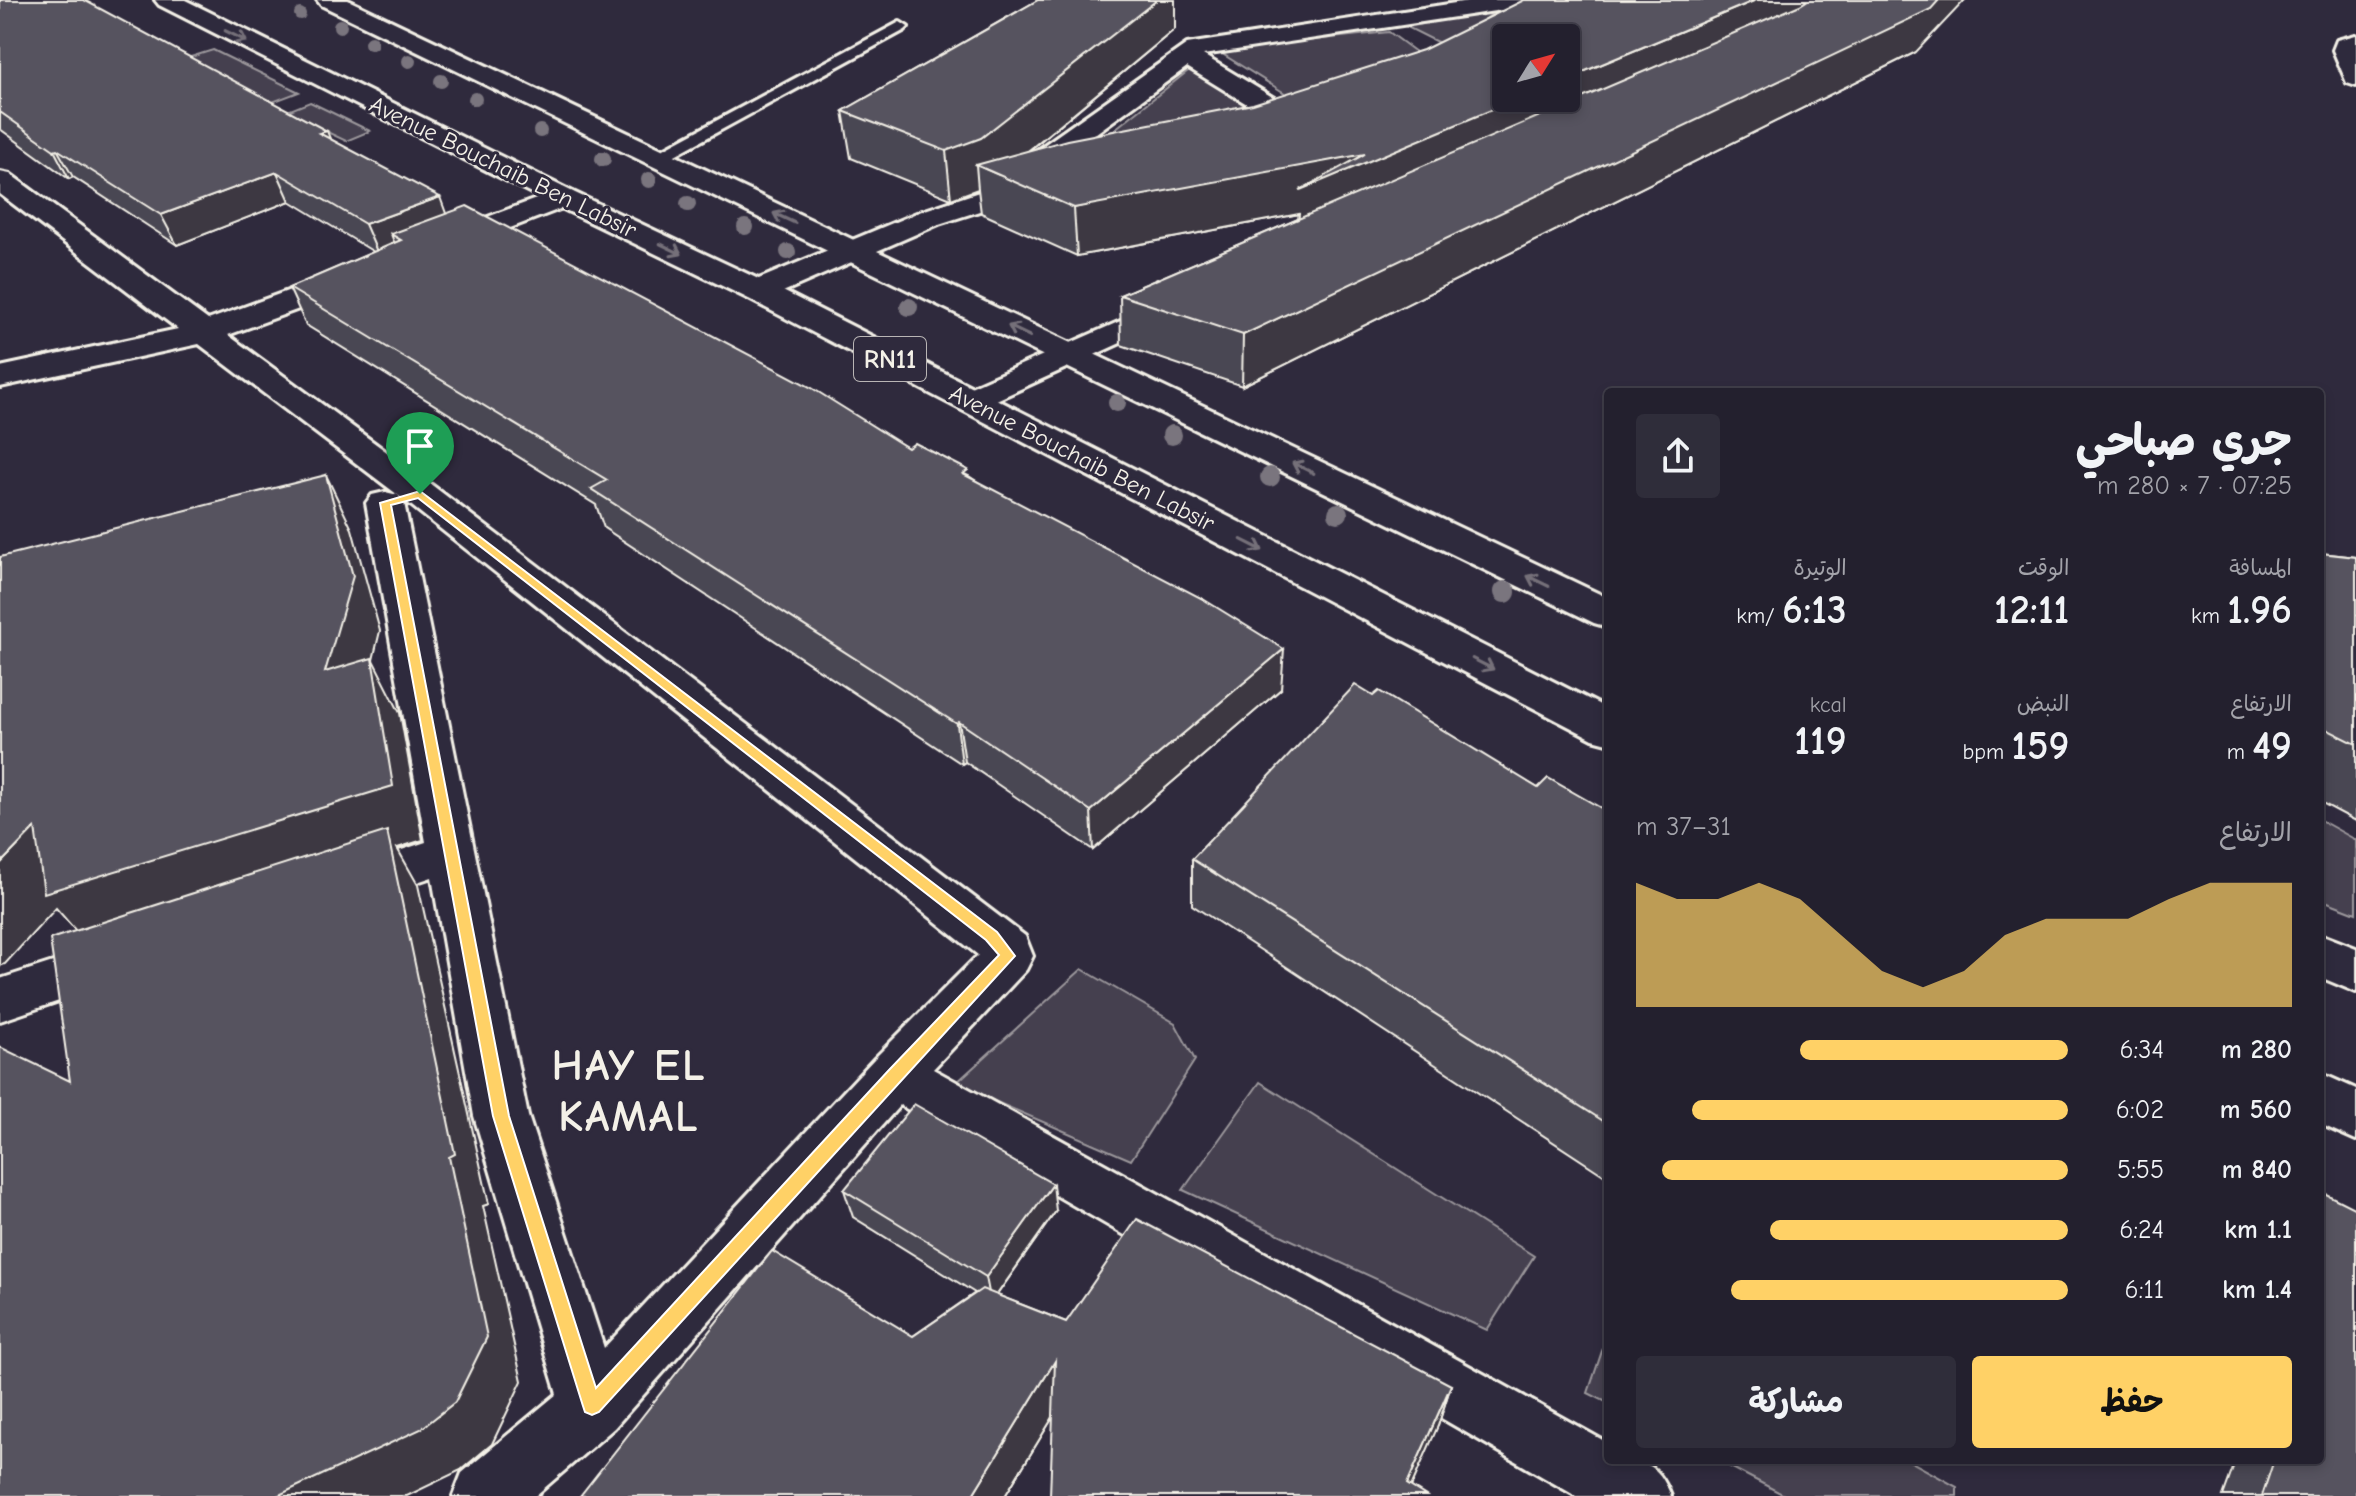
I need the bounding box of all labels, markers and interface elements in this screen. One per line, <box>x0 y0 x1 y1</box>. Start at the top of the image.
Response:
north arrow <box>1492 24 1580 112</box>
map controls <box>1492 24 1580 112</box>
one-way arrow <box>224 29 248 44</box>
street label: Avenue Bouchaib Ben Labsir <box>365 90 642 244</box>
one-way arrow <box>773 210 797 225</box>
one-way arrow <box>658 242 682 258</box>
one-way arrow <box>1007 323 1031 338</box>
road number: RN11 <box>854 337 926 381</box>
street label: Avenue Bouchaib Ben Labsir <box>945 379 1220 537</box>
pin <box>386 412 454 494</box>
button: share <box>1636 414 1720 498</box>
text: جري صباحي <box>2075 415 2292 466</box>
icon: arrive <box>398 424 442 468</box>
one-way arrow <box>1292 460 1316 475</box>
text: 07:25 · 7 × 280 m <box>2097 471 2292 501</box>
one-way arrow <box>1239 537 1263 553</box>
text: الوتيرة <box>1794 555 1847 581</box>
text: الوقت <box>2018 555 2069 581</box>
text: المسافة <box>2229 555 2292 581</box>
one-way arrow <box>1526 573 1550 588</box>
text: 6:13 <box>1782 587 1847 633</box>
text: 12:11 <box>1994 587 2069 633</box>
text: 1.96 <box>2227 587 2292 633</box>
text: /km <box>1736 603 1782 629</box>
text: km <box>2191 603 2227 629</box>
one-way arrow <box>1471 656 1495 672</box>
text: النبض <box>2017 691 2069 717</box>
text: الارتفاع <box>2230 691 2292 717</box>
text: kcal <box>1810 692 1847 718</box>
text: 119 <box>1794 718 1847 764</box>
text: 159 <box>2011 723 2069 769</box>
text: 49 <box>2252 723 2292 769</box>
text: bpm <box>1962 739 2011 765</box>
text: m <box>2227 739 2252 765</box>
text: 31–37 m <box>1636 812 1731 842</box>
text: الارتفاع <box>2219 818 2292 848</box>
text: 6:34 <box>2119 1035 2164 1065</box>
text: 280 m <box>2221 1035 2292 1065</box>
district label: HAY EL KAMAL <box>552 1040 707 1142</box>
text: 6:02 <box>2116 1095 2164 1125</box>
text: 560 m <box>2220 1095 2292 1125</box>
text: 5:55 <box>2117 1155 2164 1185</box>
text: 840 m <box>2222 1155 2292 1185</box>
text: 6:24 <box>2119 1215 2164 1245</box>
text: 1.1 km <box>2224 1215 2292 1245</box>
text: 6:11 <box>2125 1275 2164 1305</box>
text: 1.4 km <box>2222 1275 2292 1305</box>
button: مشاركة <box>1636 1356 1956 1448</box>
button: حفظ <box>1972 1356 2292 1448</box>

